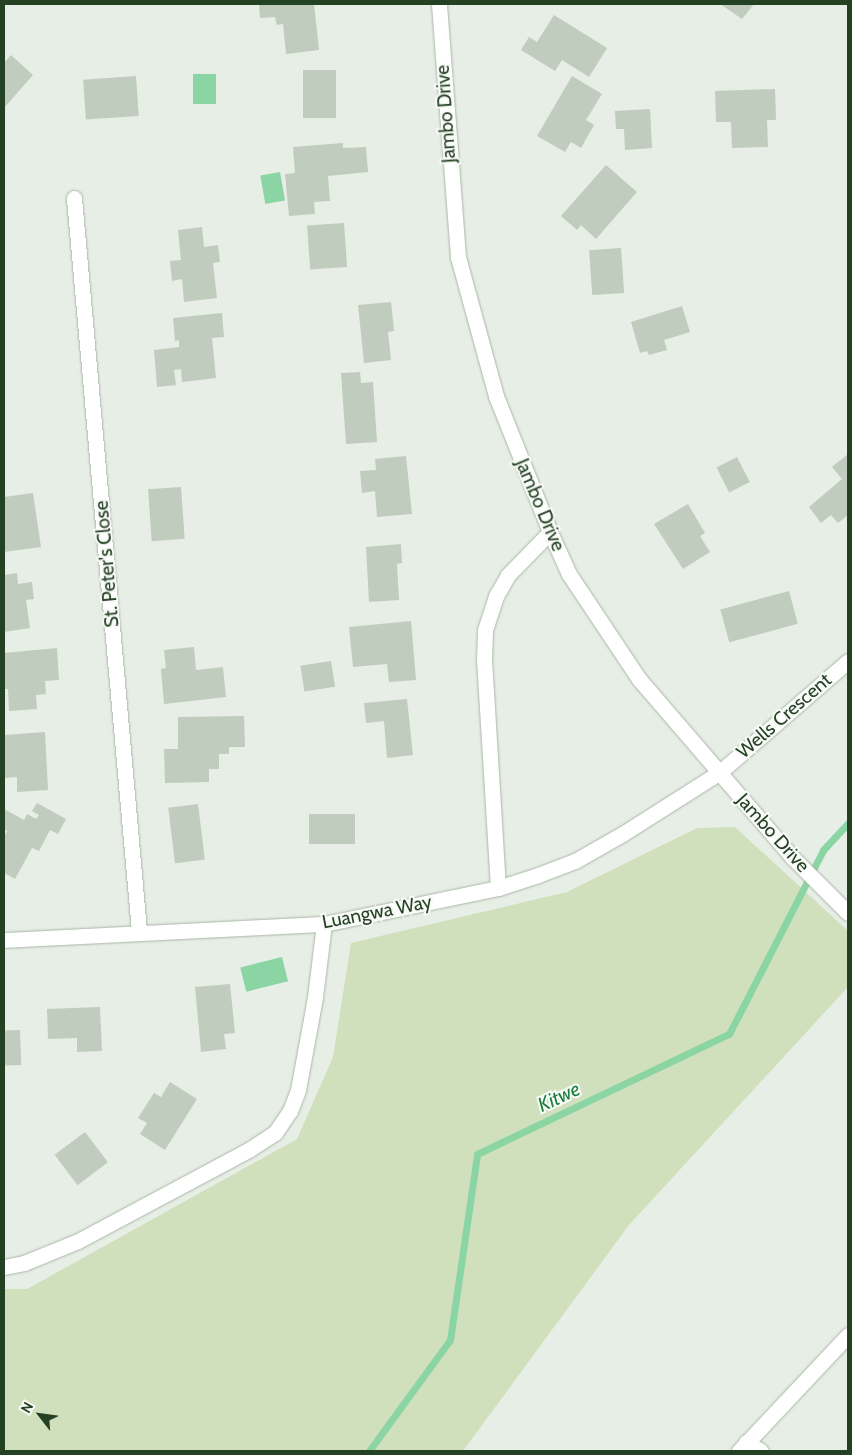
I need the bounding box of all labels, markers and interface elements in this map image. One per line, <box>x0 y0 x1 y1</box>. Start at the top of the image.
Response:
street label: Jambo Drive <box>431 64 461 164</box>
street label: Jambo Drive <box>510 455 570 555</box>
street label: St. Peter's Close <box>90 500 124 628</box>
street label: Wells Crescent <box>732 669 836 763</box>
street label: Jambo Drive <box>732 789 814 877</box>
street label: Luangwa Way <box>320 890 434 934</box>
water label: Kitwe <box>534 1077 584 1117</box>
north arrow <box>15 1390 65 1440</box>
text: N <box>17 1399 37 1416</box>

